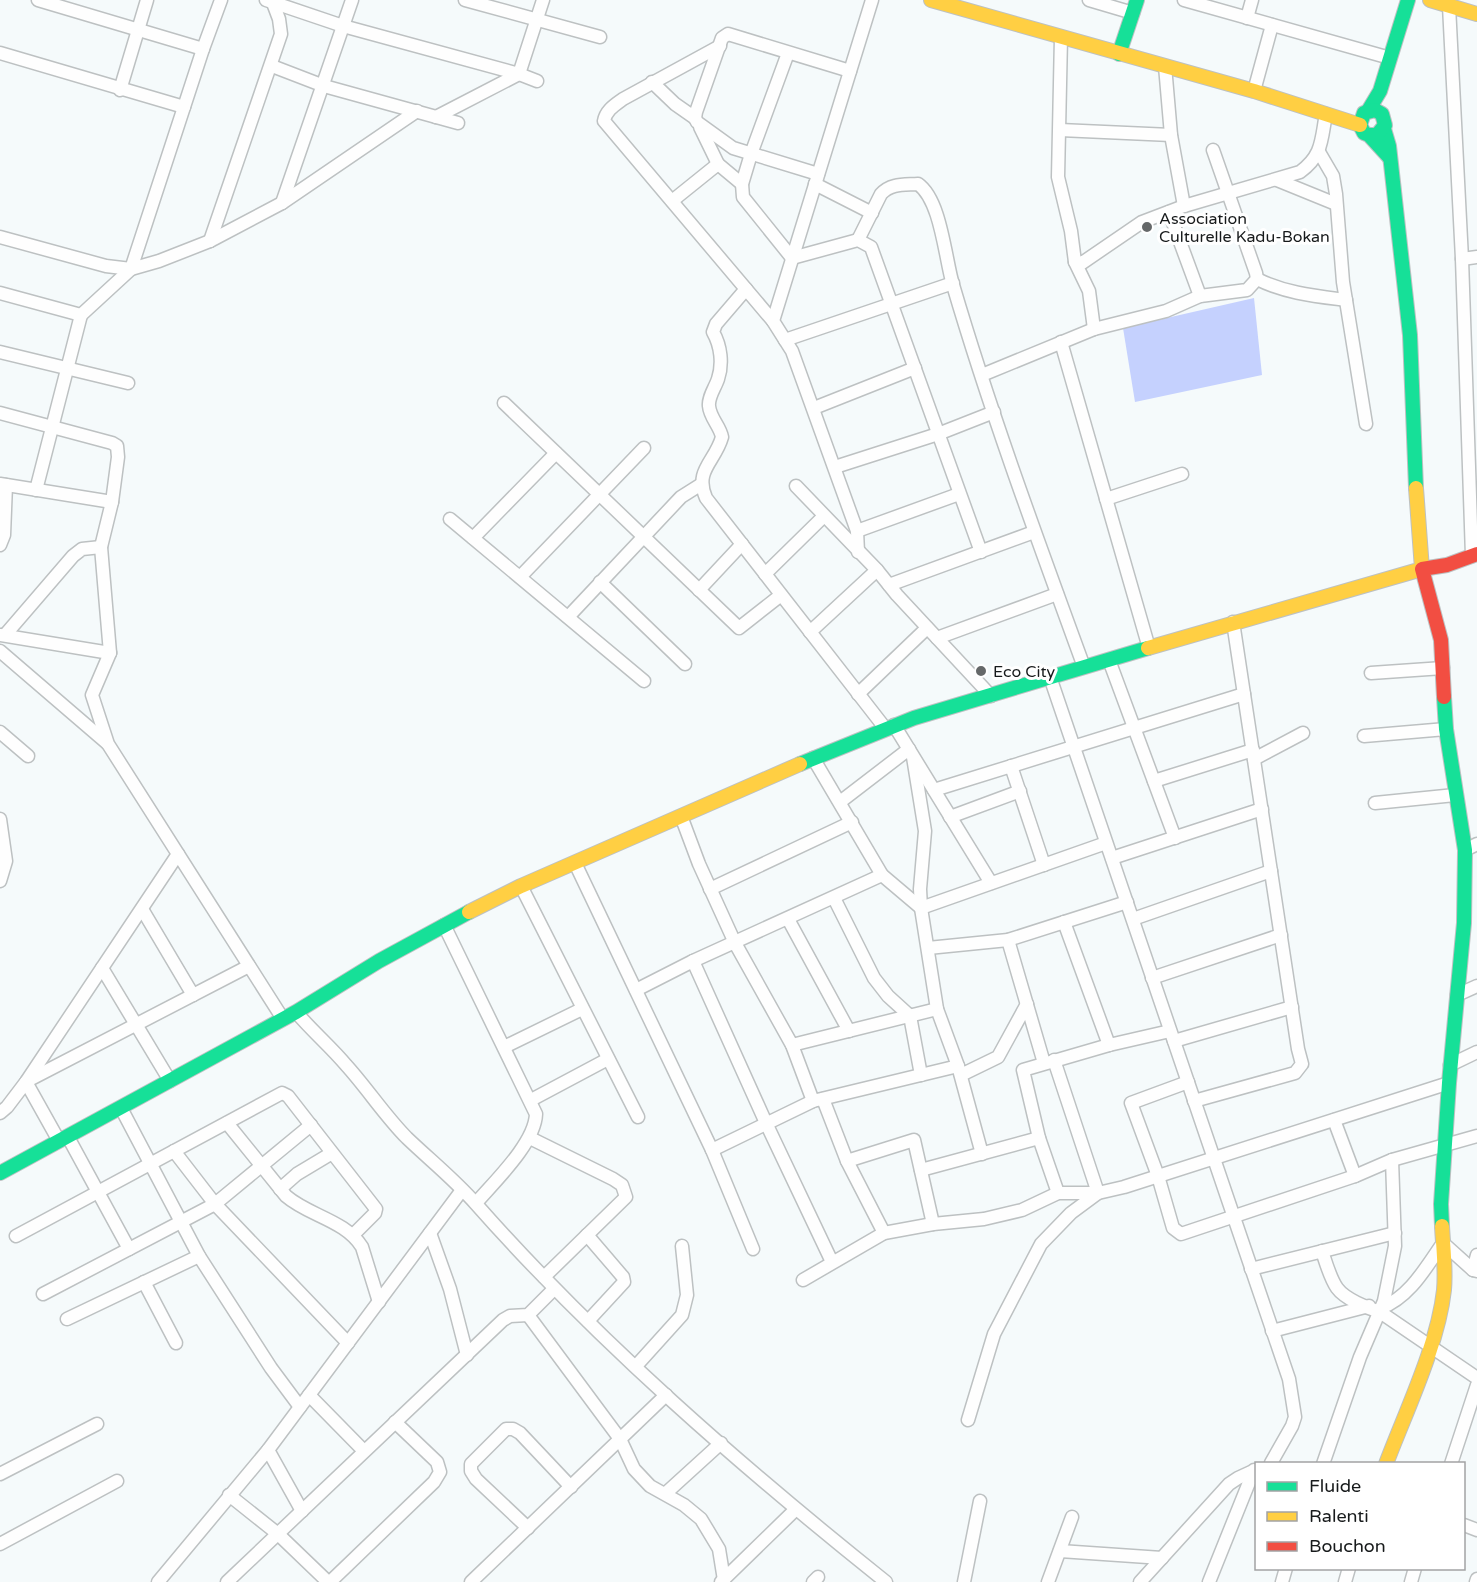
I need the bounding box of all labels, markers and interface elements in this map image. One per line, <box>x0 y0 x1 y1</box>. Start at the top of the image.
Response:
place label: Association Culturelle Kadu-Bokan <box>1159 209 1330 247</box>
marker: Association Culturelle Kadu-Bokan <box>1140 220 1154 234</box>
place label: Eco City <box>993 662 1055 682</box>
marker: Eco City <box>974 664 988 678</box>
legend <box>1255 1462 1465 1570</box>
text: Fluide <box>1309 1475 1361 1497</box>
text: Ralenti <box>1309 1505 1369 1527</box>
text: Bouchon <box>1309 1535 1386 1557</box>

